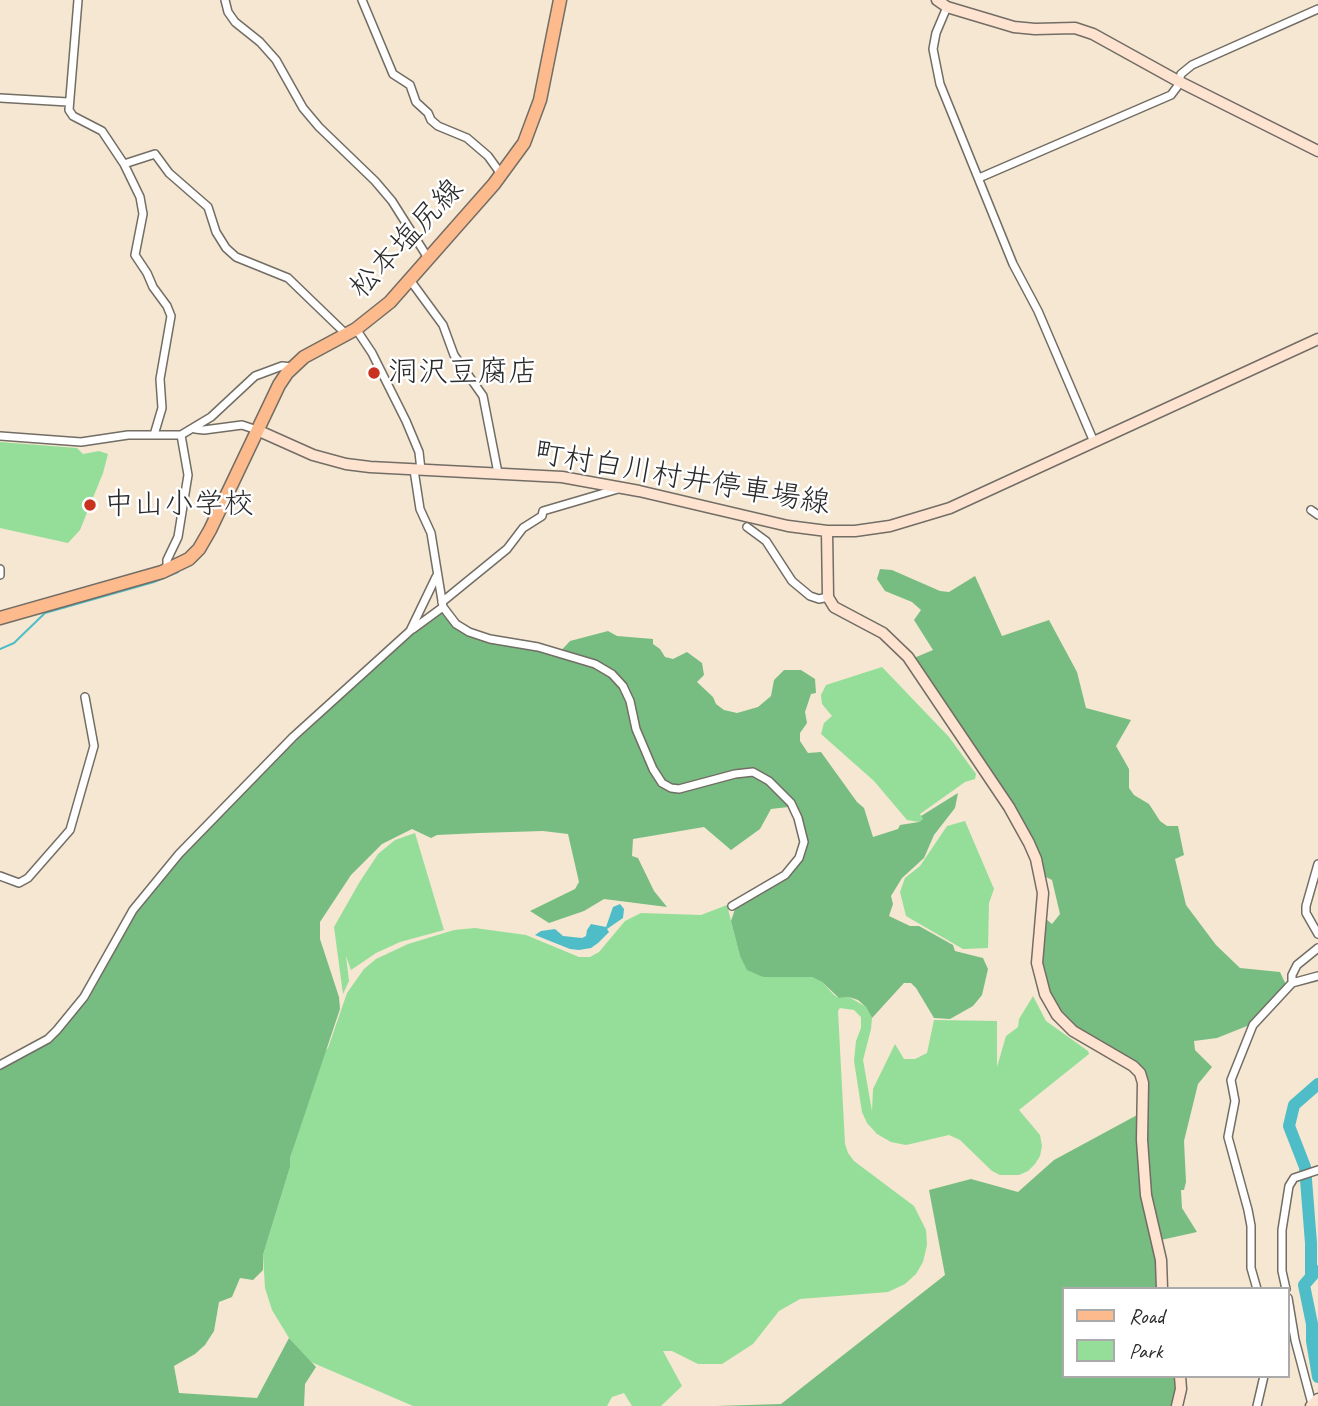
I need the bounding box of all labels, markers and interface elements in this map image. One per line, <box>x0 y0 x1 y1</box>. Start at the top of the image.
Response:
street label: 松本塩尻線 <box>343 172 471 306</box>
place label: 洞沢豆腐店 <box>388 355 538 391</box>
marker: 洞沢豆腐店 <box>366 365 382 381</box>
street label: 町村白川村井停車場線 <box>531 435 833 523</box>
place label: 中山小学校 <box>104 487 254 523</box>
marker: 中山小学校 <box>82 497 98 513</box>
legend <box>1062 1287 1290 1378</box>
text: Road <box>1129 1303 1164 1329</box>
text: Park <box>1129 1338 1162 1364</box>

